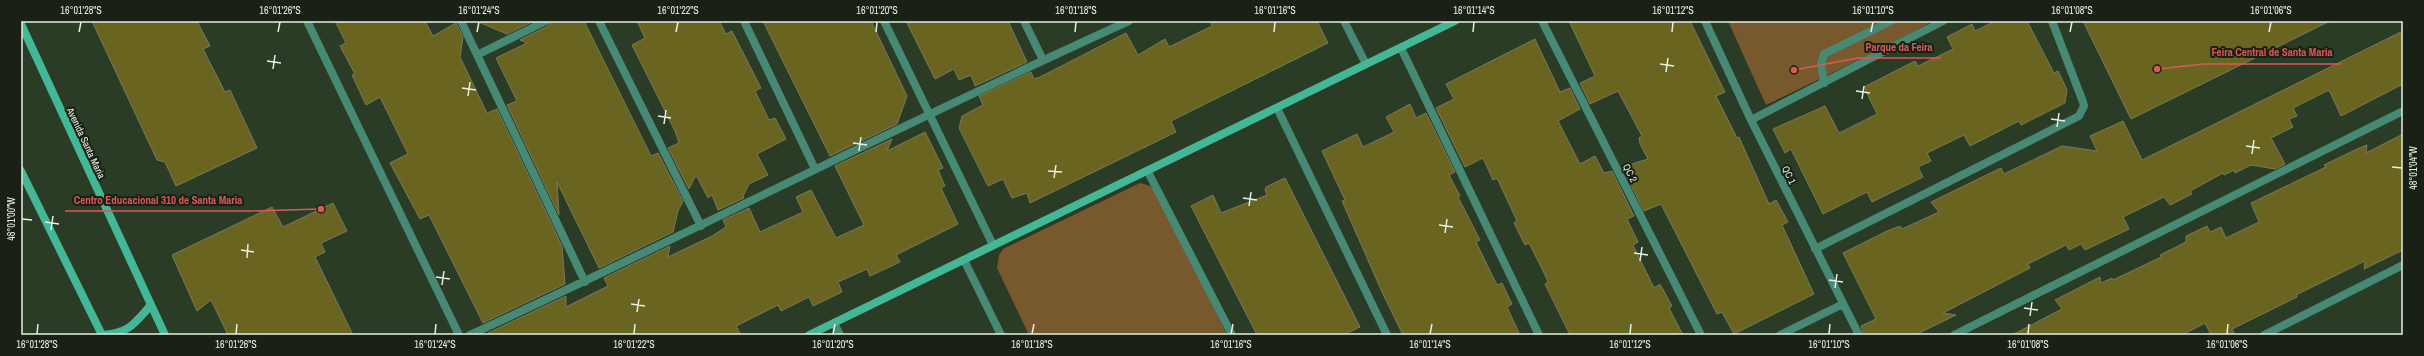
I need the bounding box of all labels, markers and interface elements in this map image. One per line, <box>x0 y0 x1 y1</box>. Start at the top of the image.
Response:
text: 16°01'28"S <box>60 4 102 17</box>
text: 16°01'26"S <box>259 4 301 17</box>
text: 16°01'24"S <box>458 4 500 17</box>
text: 16°01'22"S <box>657 4 699 17</box>
text: 16°01'20"S <box>856 4 898 17</box>
text: 16°01'18"S <box>1055 4 1097 17</box>
text: 16°01'16"S <box>1254 4 1296 17</box>
text: 16°01'14"S <box>1453 4 1495 17</box>
text: 16°01'12"S <box>1652 4 1694 17</box>
text: 16°01'10"S <box>1852 4 1894 17</box>
text: 16°01'08"S <box>2051 4 2093 17</box>
text: 16°01'06"S <box>2250 4 2292 17</box>
callout: Parque da Feira <box>1858 35 1941 58</box>
text: Parque da Feira <box>1865 40 1933 54</box>
callout: Feira Central de Santa Maria <box>2204 41 2341 64</box>
text: Feira Central de Santa Maria <box>2212 45 2332 59</box>
street label: Avenida Santa Maria <box>63 104 108 181</box>
text: 48°01'04"W <box>2407 146 2420 190</box>
street label: QC 2 <box>1620 162 1640 185</box>
street label: QC 1 <box>1779 164 1799 187</box>
callout: Centro Educacional 310 de Santa Maria <box>65 188 250 211</box>
text: Centro Educacional 310 de Santa Maria <box>74 193 242 207</box>
text: 48°01'00"W <box>5 197 18 241</box>
text: 16°01'28"S <box>16 338 58 351</box>
text: 16°01'26"S <box>215 338 257 351</box>
text: 16°01'24"S <box>414 338 456 351</box>
text: 16°01'22"S <box>613 338 655 351</box>
text: 16°01'20"S <box>812 338 854 351</box>
text: 16°01'18"S <box>1011 338 1053 351</box>
text: 16°01'16"S <box>1210 338 1252 351</box>
text: 16°01'14"S <box>1409 338 1451 351</box>
text: 16°01'12"S <box>1609 338 1651 351</box>
text: 16°01'10"S <box>1808 338 1850 351</box>
text: 16°01'08"S <box>2007 338 2049 351</box>
text: 16°01'06"S <box>2206 338 2248 351</box>

